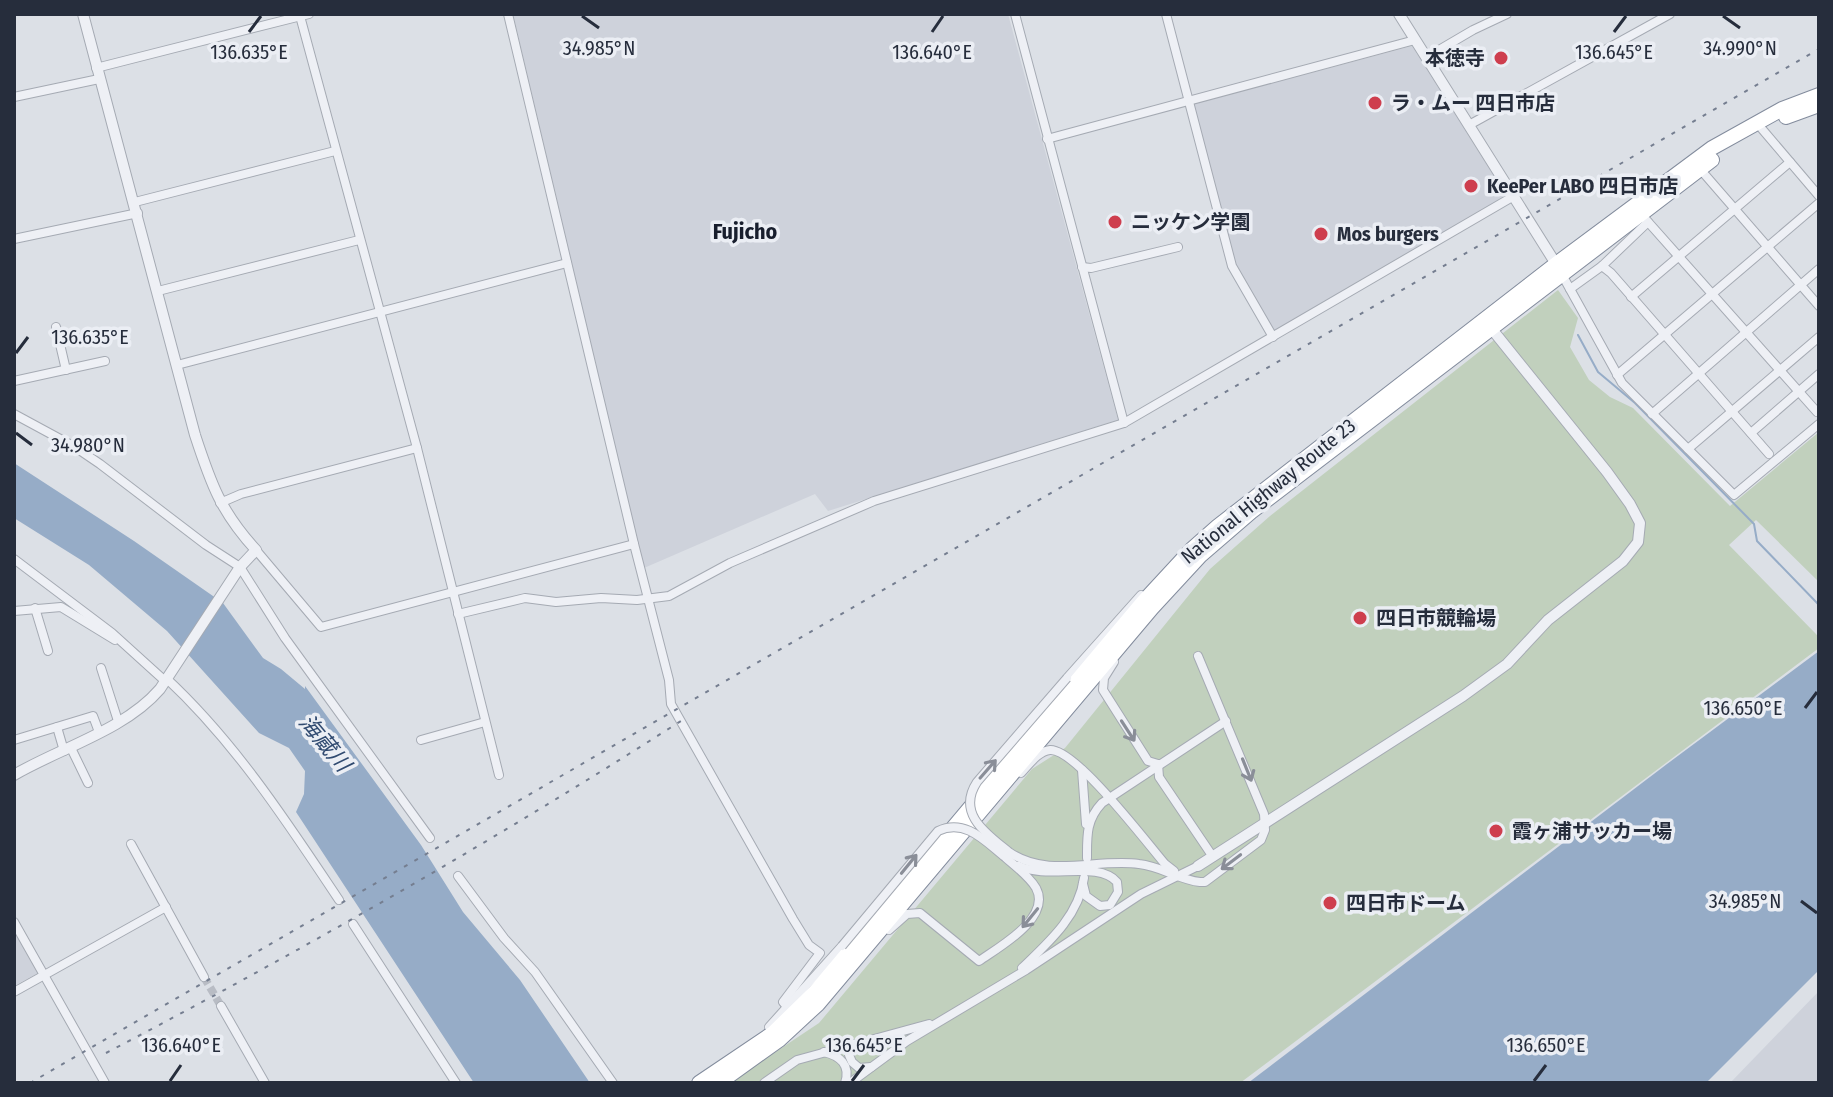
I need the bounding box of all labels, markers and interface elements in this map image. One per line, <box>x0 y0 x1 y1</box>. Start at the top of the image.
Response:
text: 34.985°N <box>563 36 635 60</box>
text: 34.990°N <box>1703 36 1777 60</box>
text: 136.635°E <box>210 40 288 64</box>
text: 136.640°E <box>892 40 972 64</box>
text: 136.645°E <box>1575 40 1653 64</box>
place label: 本徳寺 <box>1425 46 1485 70</box>
marker: 本徳寺 <box>1492 49 1510 67</box>
place label: ラ・ムー 四日市店 <box>1391 91 1555 115</box>
marker: ラ・ムー 四日市店 <box>1366 94 1384 112</box>
place label: KeePer LABO 四日市店 <box>1487 174 1679 198</box>
marker: KeePer LABO 四日市店 <box>1462 177 1480 195</box>
place label: ニッケン学園 <box>1131 210 1250 234</box>
marker: ニッケン学園 <box>1106 213 1124 231</box>
district label: Fujicho <box>713 218 778 245</box>
place label: Mos burgers <box>1337 222 1439 246</box>
marker: Mos burgers <box>1312 225 1330 243</box>
text: 136.635°E <box>51 325 129 349</box>
street label: National Highway Route 23 <box>1176 413 1360 569</box>
text: 34.980°N <box>51 433 125 457</box>
place label: 四日市競輪場 <box>1376 606 1496 630</box>
marker: 四日市競輪場 <box>1351 609 1369 627</box>
text: 136.650°E <box>1704 696 1782 720</box>
water label: 海蔵川 <box>293 709 358 778</box>
one-way arrow <box>1120 719 1137 741</box>
one-way arrow <box>1241 758 1255 782</box>
one-way arrow <box>979 759 997 780</box>
place label: 霞ヶ浦サッカー場 <box>1512 819 1672 843</box>
marker: 霞ヶ浦サッカー場 <box>1487 822 1505 840</box>
one-way arrow <box>900 854 918 874</box>
one-way arrow <box>1221 854 1242 871</box>
text: 34.985°N <box>1709 889 1781 913</box>
place label: 四日市ドーム <box>1346 891 1465 915</box>
marker: 四日市ドーム <box>1321 894 1339 912</box>
one-way arrow <box>1021 907 1038 928</box>
text: 136.640°E <box>141 1033 221 1057</box>
text: 136.645°E <box>825 1033 903 1057</box>
text: 136.650°E <box>1507 1033 1585 1057</box>

